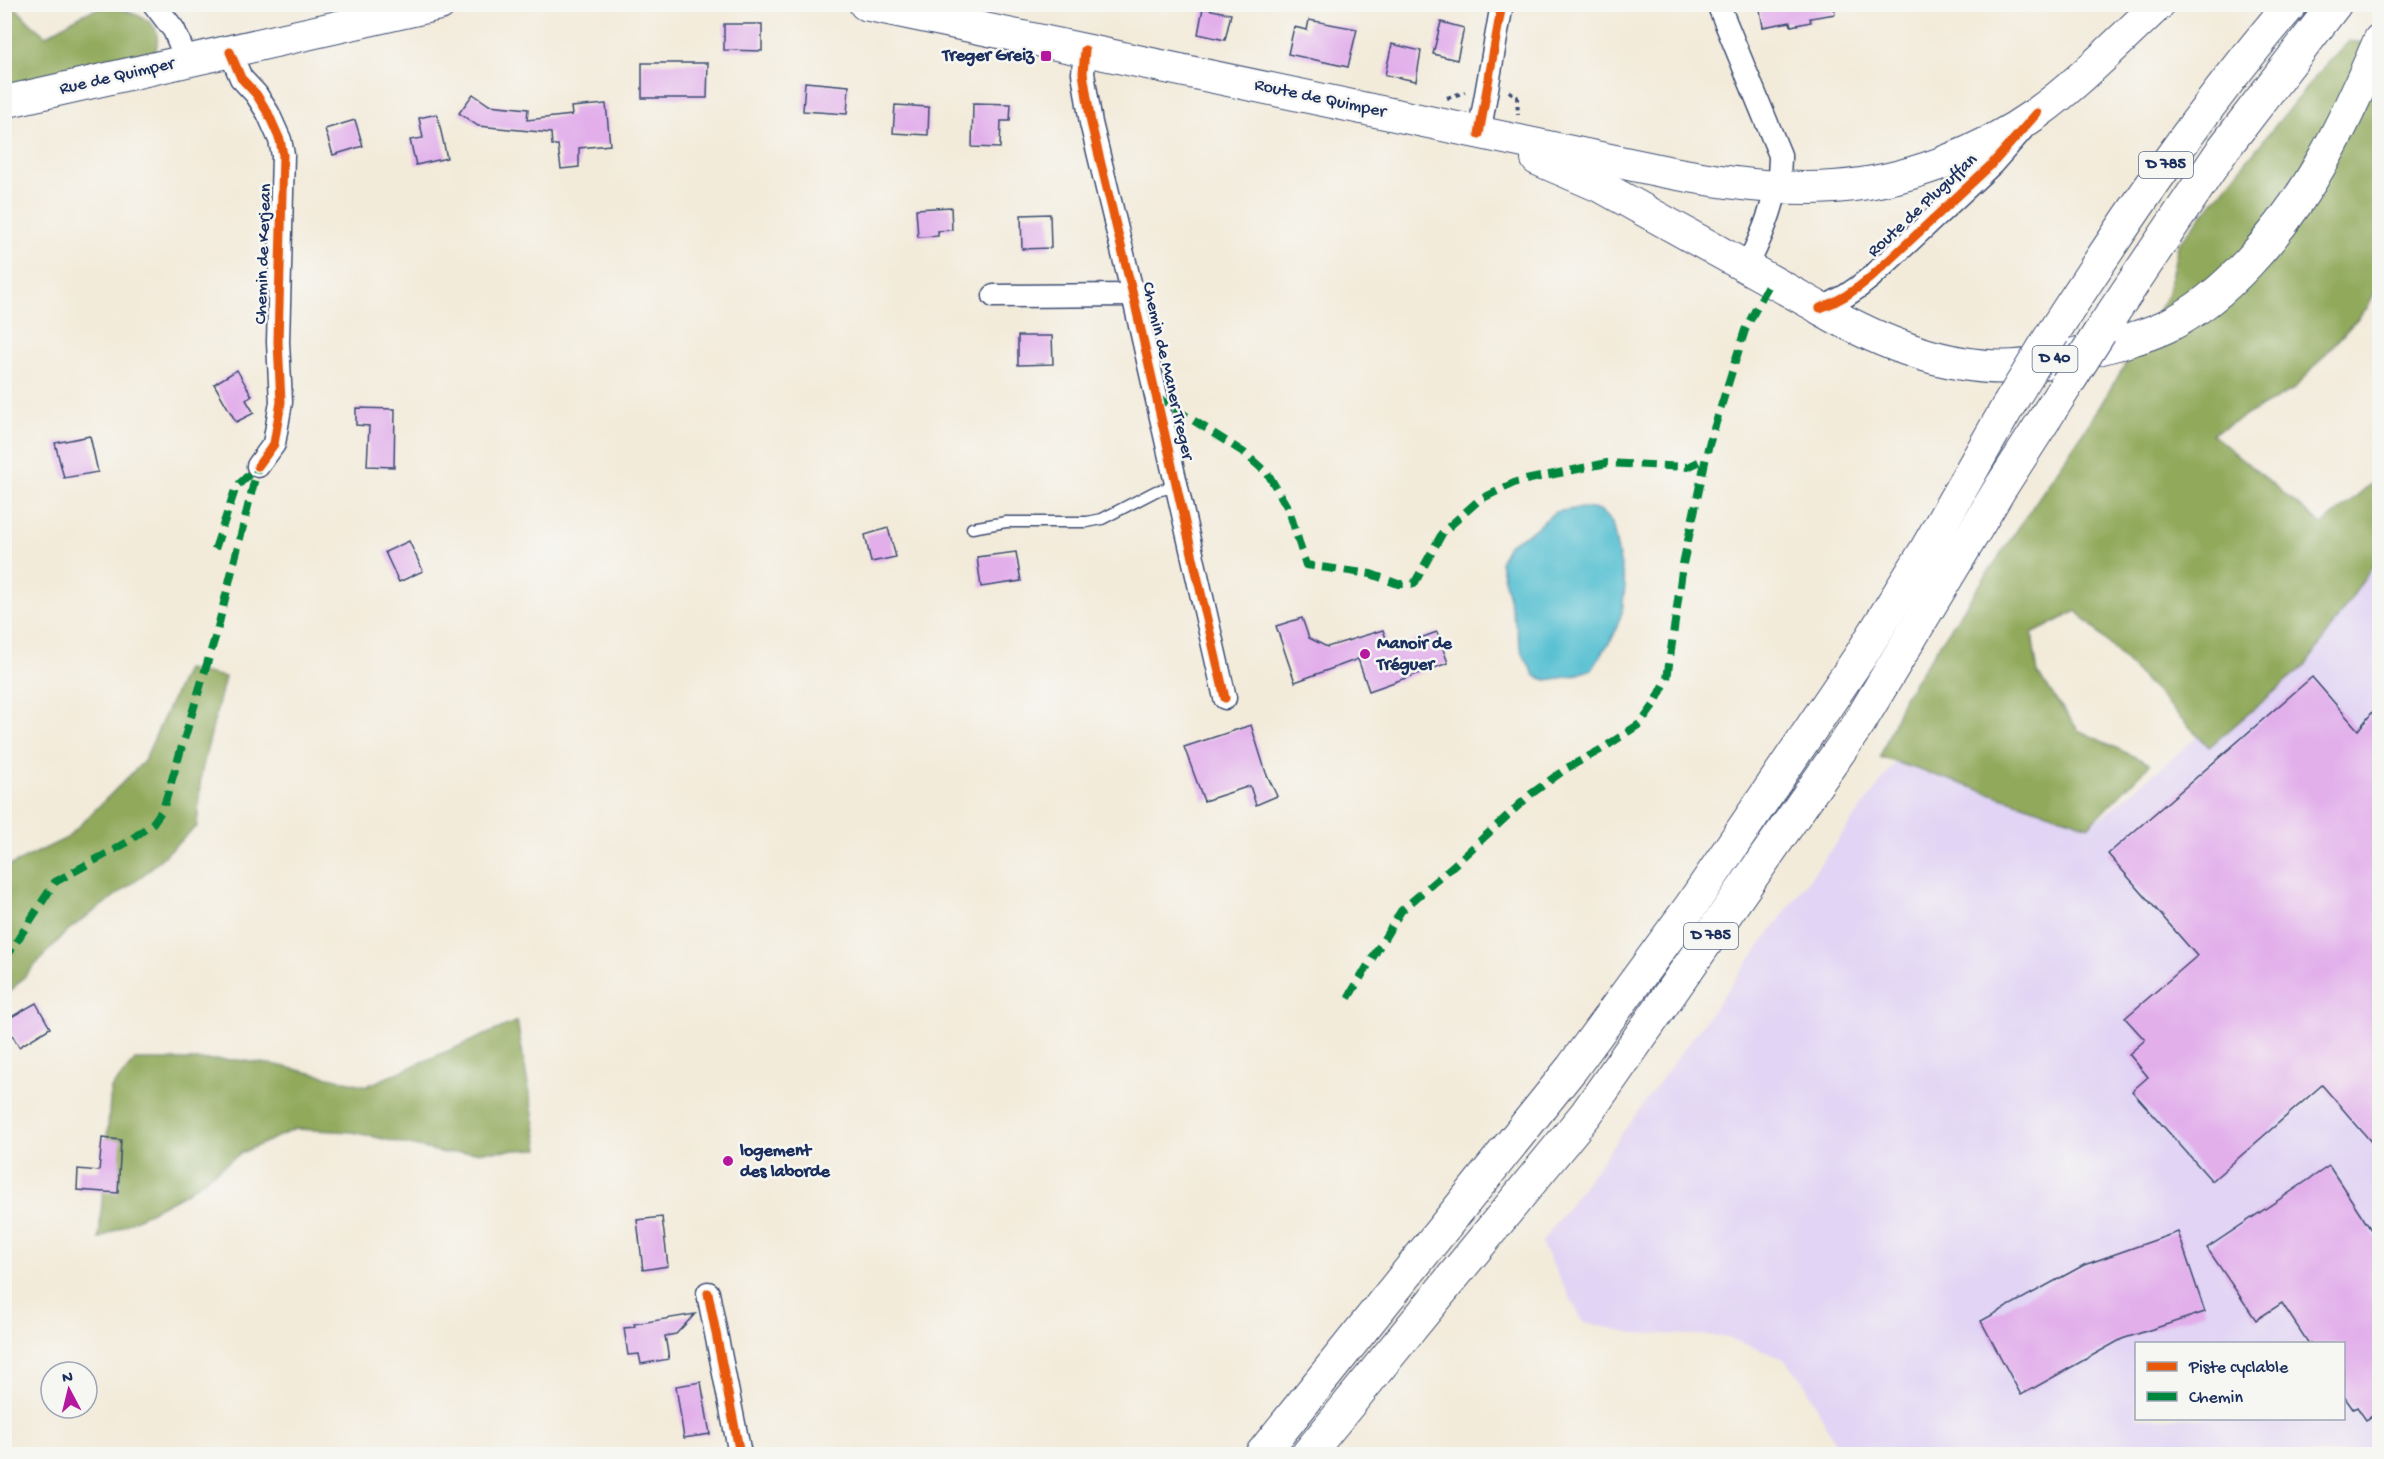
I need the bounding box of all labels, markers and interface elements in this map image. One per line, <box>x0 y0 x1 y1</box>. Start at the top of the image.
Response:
place label: Treger Greiz <box>940 46 1035 67</box>
marker: Treger Greiz <box>1039 49 1053 63</box>
street label: Rue de Quimper <box>58 53 178 100</box>
street label: Route de Quimper <box>1252 75 1389 124</box>
street label: Route de Pluguffan <box>1864 149 1983 262</box>
road number: D 785 <box>2139 152 2193 178</box>
street label: Chemin de Kerjean <box>251 183 277 325</box>
street label: Chemin de Maner Treger <box>1136 280 1198 463</box>
road number: D 40 <box>2032 346 2078 372</box>
place label: Manoir de Tréguer <box>1375 634 1452 676</box>
marker: Manoir de Tréguer <box>1358 647 1372 661</box>
road number: D 785 <box>1684 923 1738 949</box>
place label: logement des laborde <box>739 1141 830 1183</box>
marker: logement des laborde <box>721 1154 735 1168</box>
legend <box>2135 1342 2345 1420</box>
text: Piste cyclable <box>2188 1358 2289 1379</box>
north arrow <box>39 1360 99 1420</box>
text: N <box>61 1368 74 1389</box>
text: Chemin <box>2189 1388 2243 1409</box>

